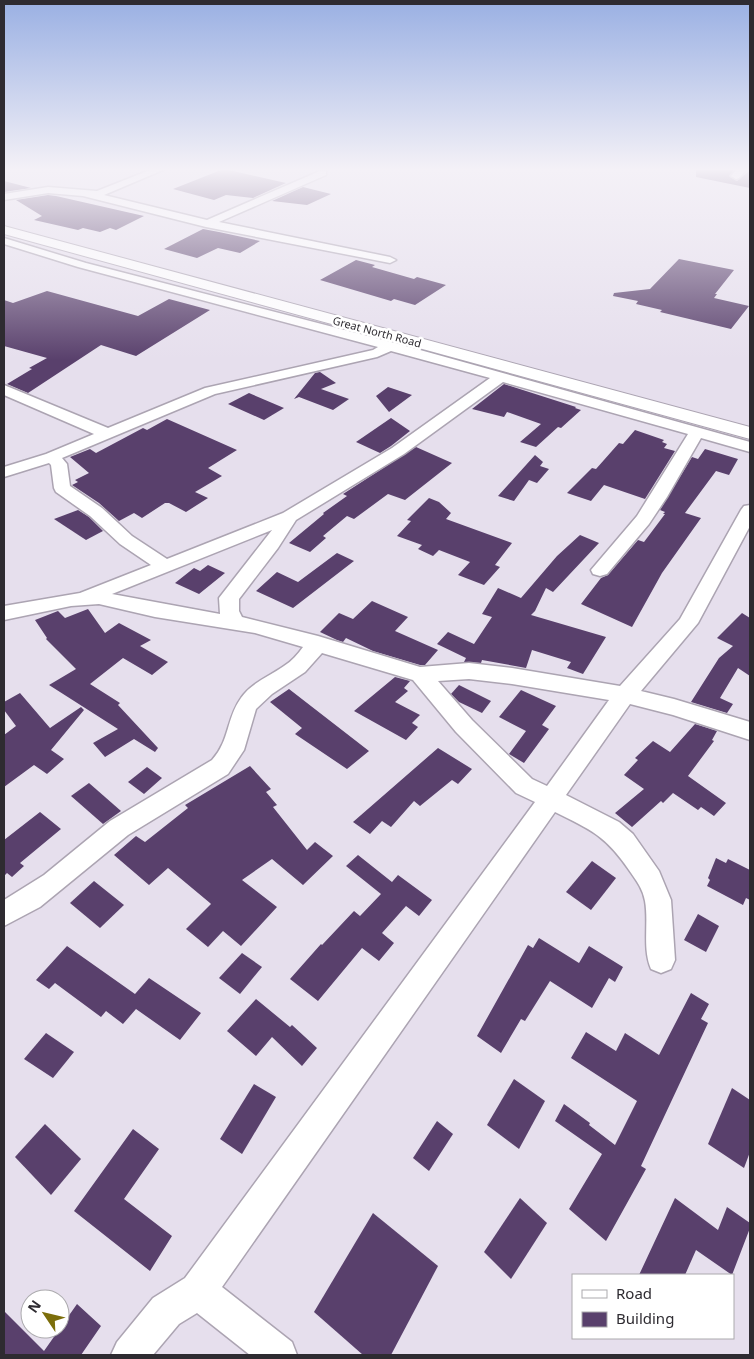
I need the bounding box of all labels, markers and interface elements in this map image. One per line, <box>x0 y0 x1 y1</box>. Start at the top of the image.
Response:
street label: Great North Road <box>331 312 423 351</box>
legend <box>572 1274 734 1339</box>
text: Road <box>616 1283 652 1303</box>
north arrow <box>20 1289 70 1339</box>
text: N <box>23 1296 45 1316</box>
text: Building <box>616 1308 674 1328</box>

